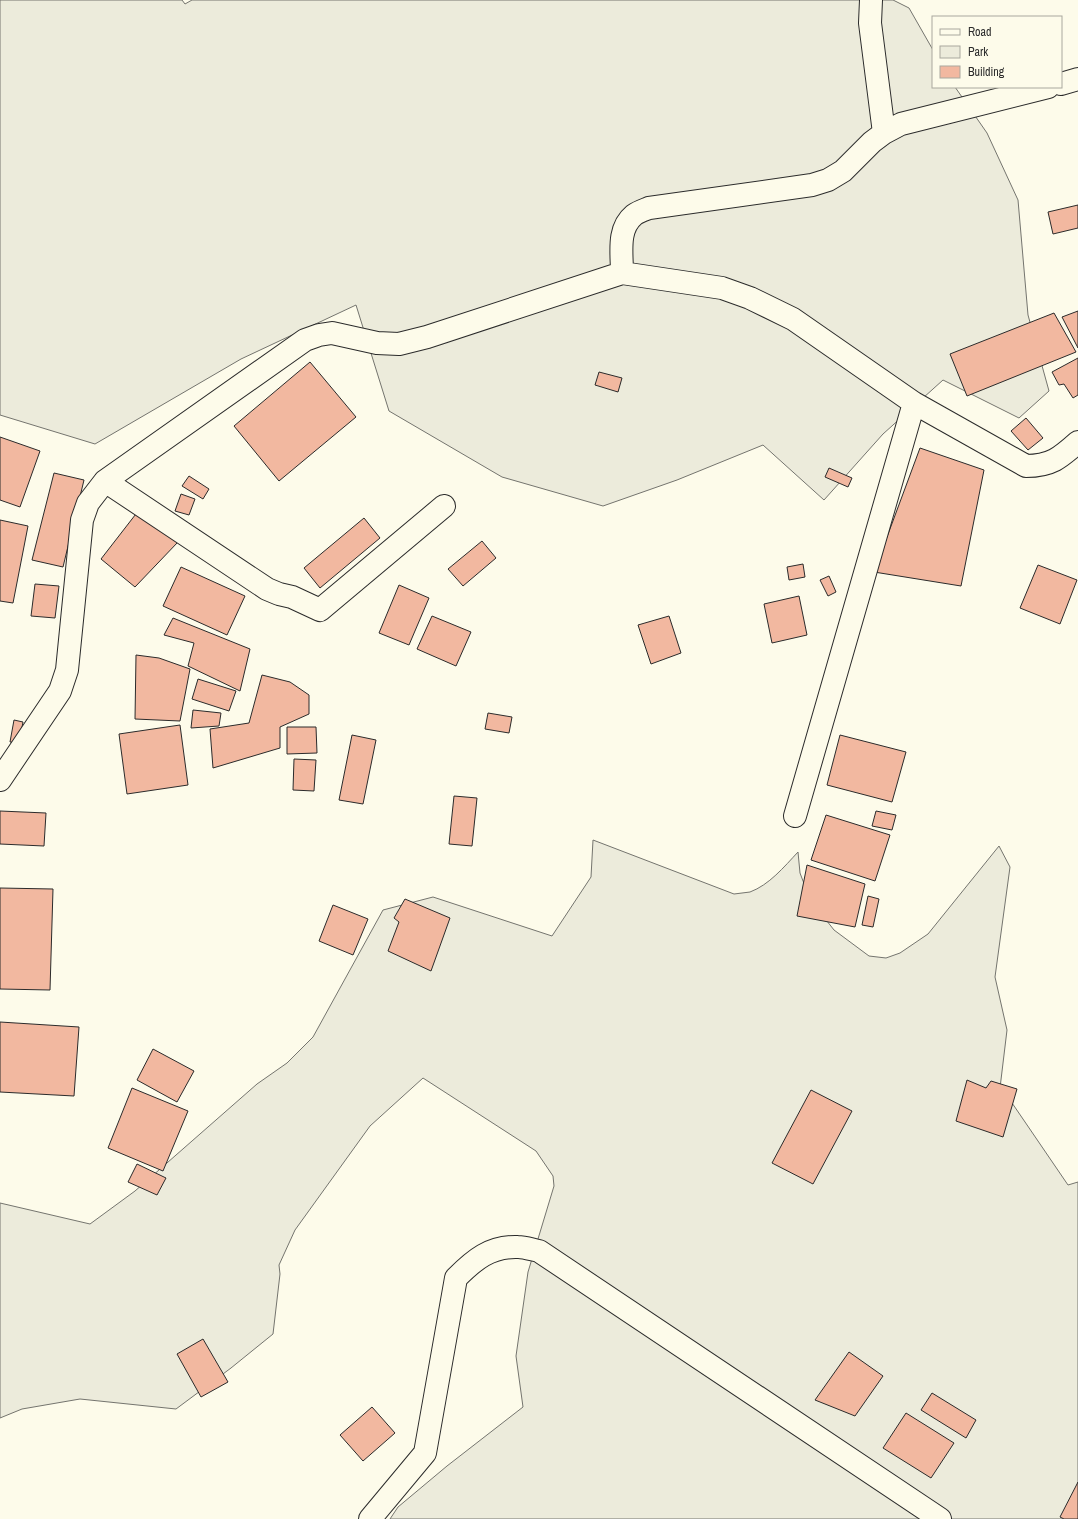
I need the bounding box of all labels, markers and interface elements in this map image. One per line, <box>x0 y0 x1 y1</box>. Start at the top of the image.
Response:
legend <box>932 16 1062 88</box>
text: Road <box>968 24 992 40</box>
text: Park <box>968 44 988 60</box>
text: Building <box>968 64 1005 80</box>

